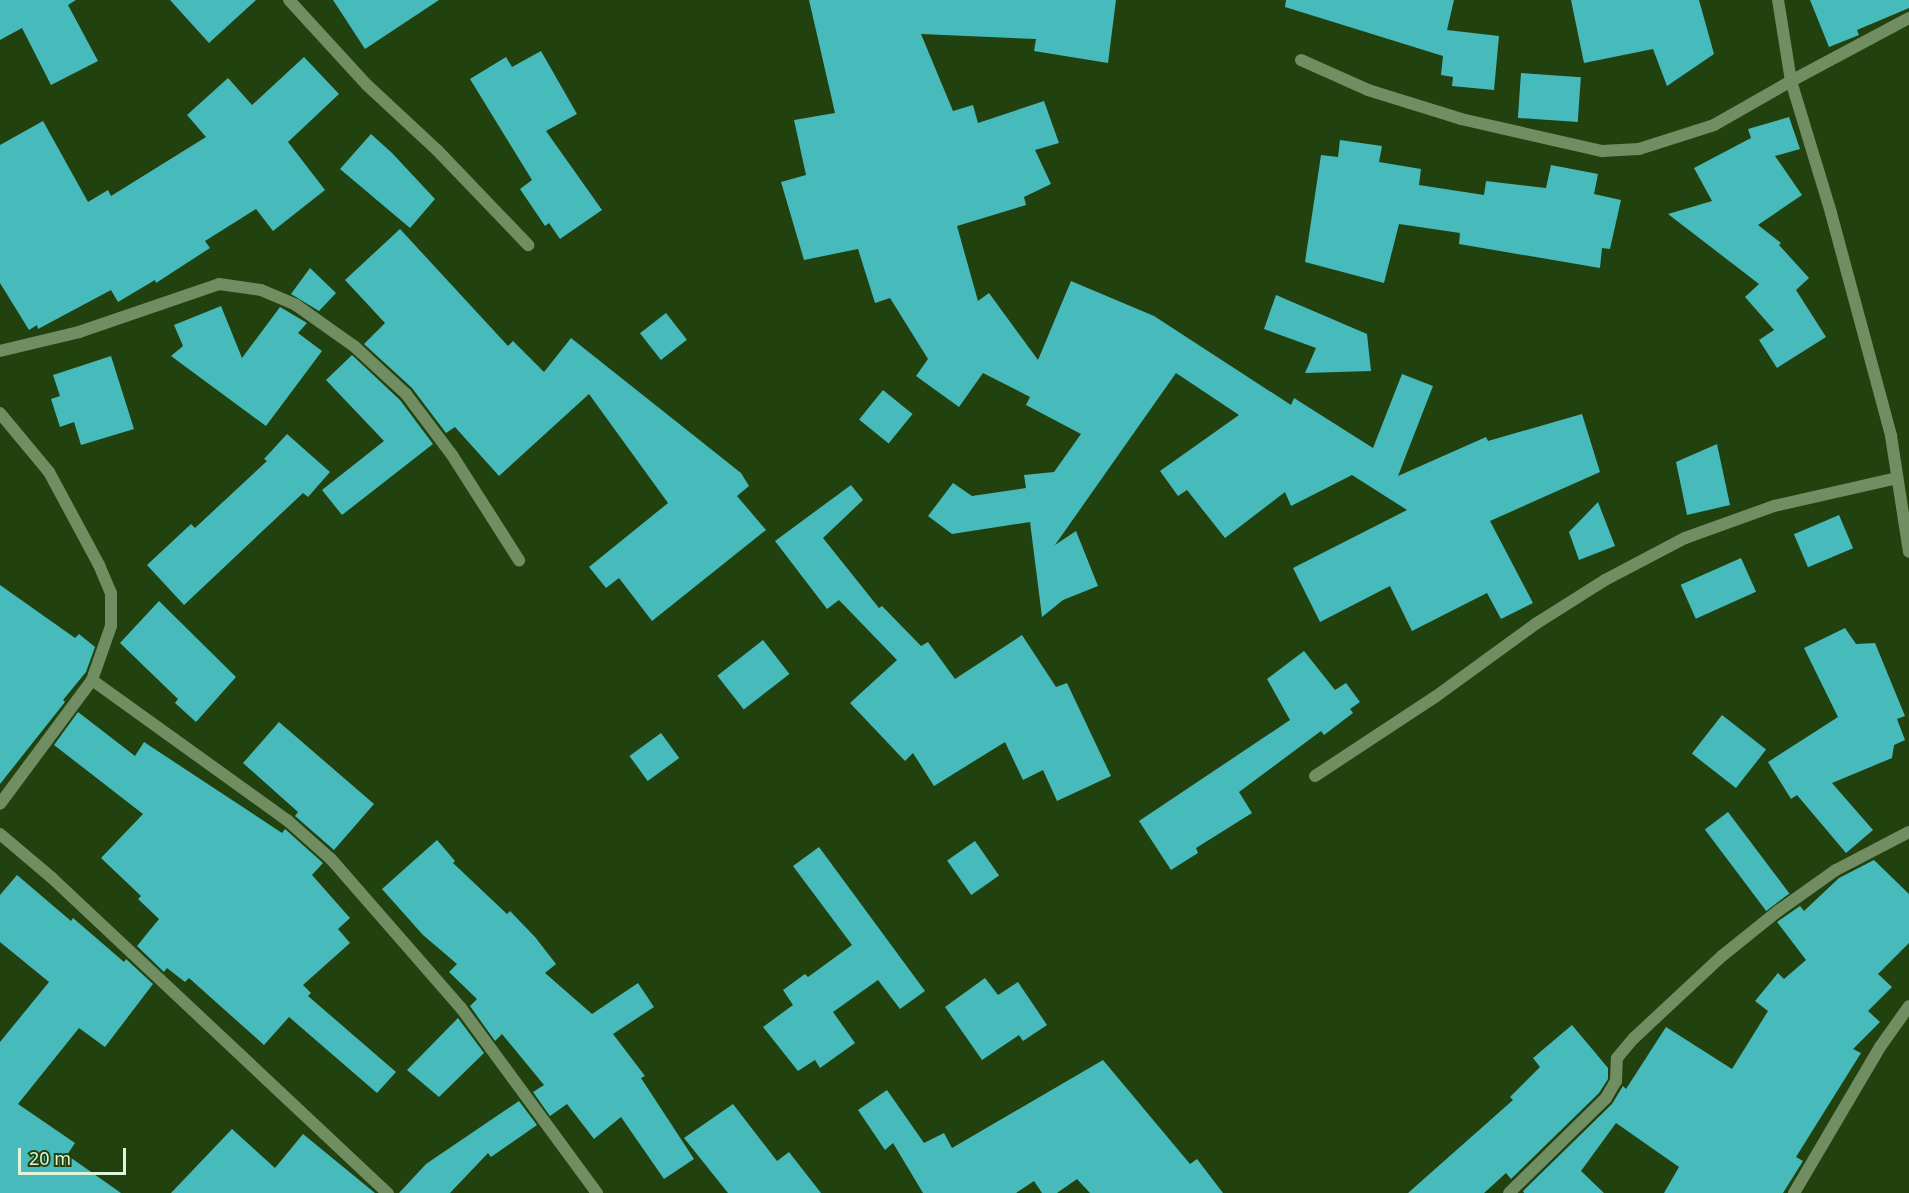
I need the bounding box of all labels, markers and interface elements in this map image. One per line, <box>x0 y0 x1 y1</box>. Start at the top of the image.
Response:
scale bar <box>21 1136 129 1174</box>
text: 20 m <box>29 1146 71 1170</box>

